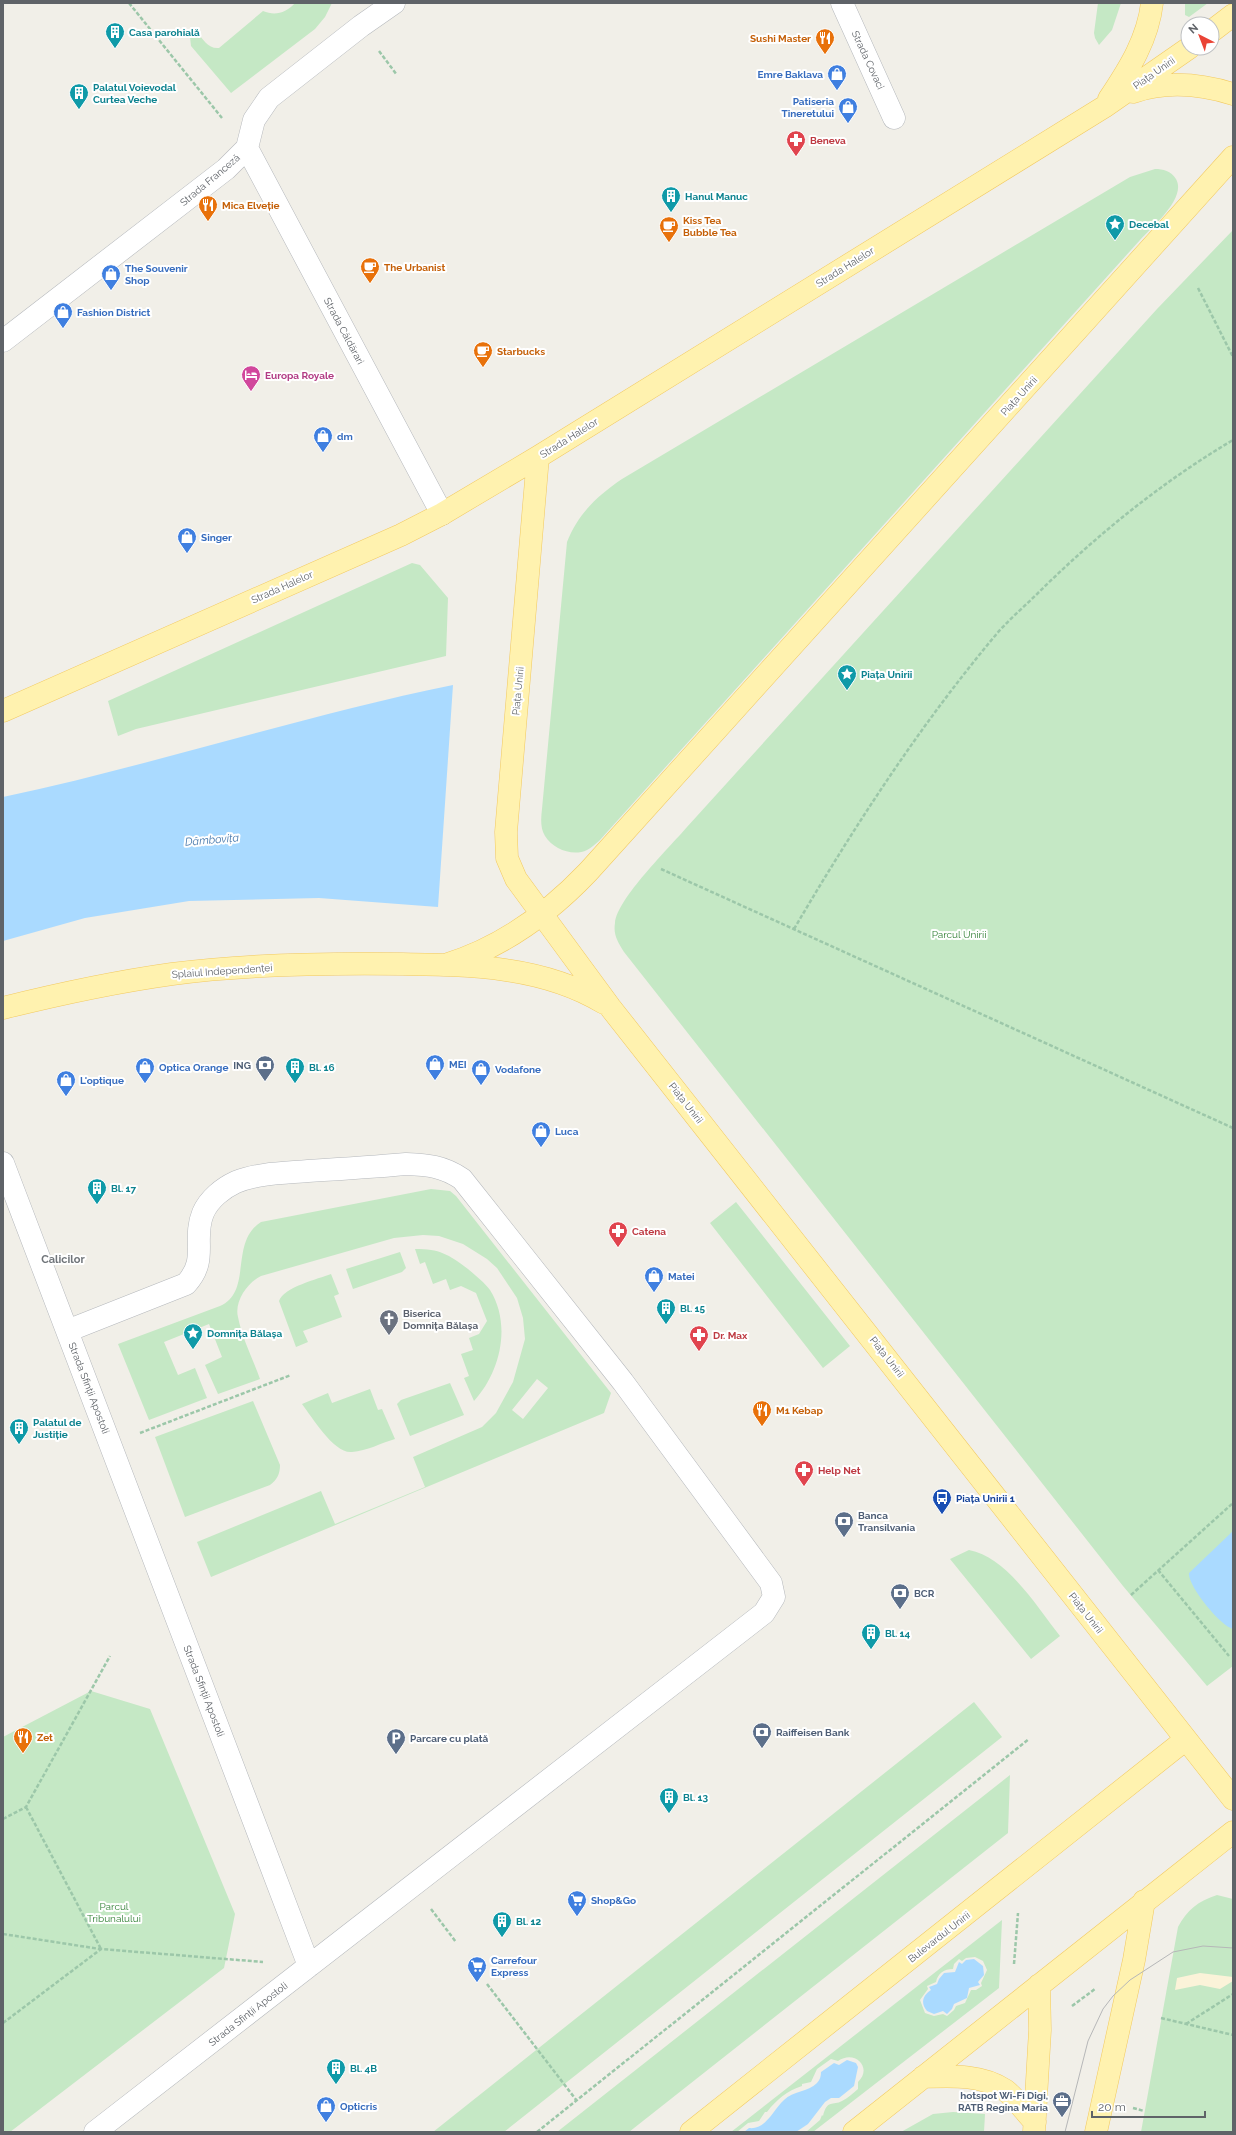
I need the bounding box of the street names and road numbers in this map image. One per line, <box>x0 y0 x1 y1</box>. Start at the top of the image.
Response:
street label: Strada Covaci <box>850 29 886 91</box>
street label: Piața Unirii <box>1131 55 1177 91</box>
street label: Strada Franceză <box>178 152 242 208</box>
street label: Strada Halelor <box>814 245 876 289</box>
street label: Strada Căldărari <box>322 296 366 366</box>
street label: Piața Unirii <box>999 374 1039 418</box>
street label: Strada Halelor <box>538 416 600 460</box>
street label: Strada Halelor <box>250 568 315 605</box>
street label: Piața Unirii <box>510 666 526 716</box>
street label: Splaiul Independenței <box>171 962 273 980</box>
street label: Piața Unirii <box>667 1080 705 1126</box>
street label: Piața Unirii <box>868 1334 906 1380</box>
street label: Strada Sfinții Apostoli <box>66 1341 112 1435</box>
street label: Piața Unirii <box>1067 1590 1105 1636</box>
street label: Strada Sfinții Apostoli <box>181 1644 227 1738</box>
street label: Bulevardul Unirii <box>906 1909 972 1965</box>
street label: Strada Sfinții Apostoli <box>206 1980 290 2048</box>

